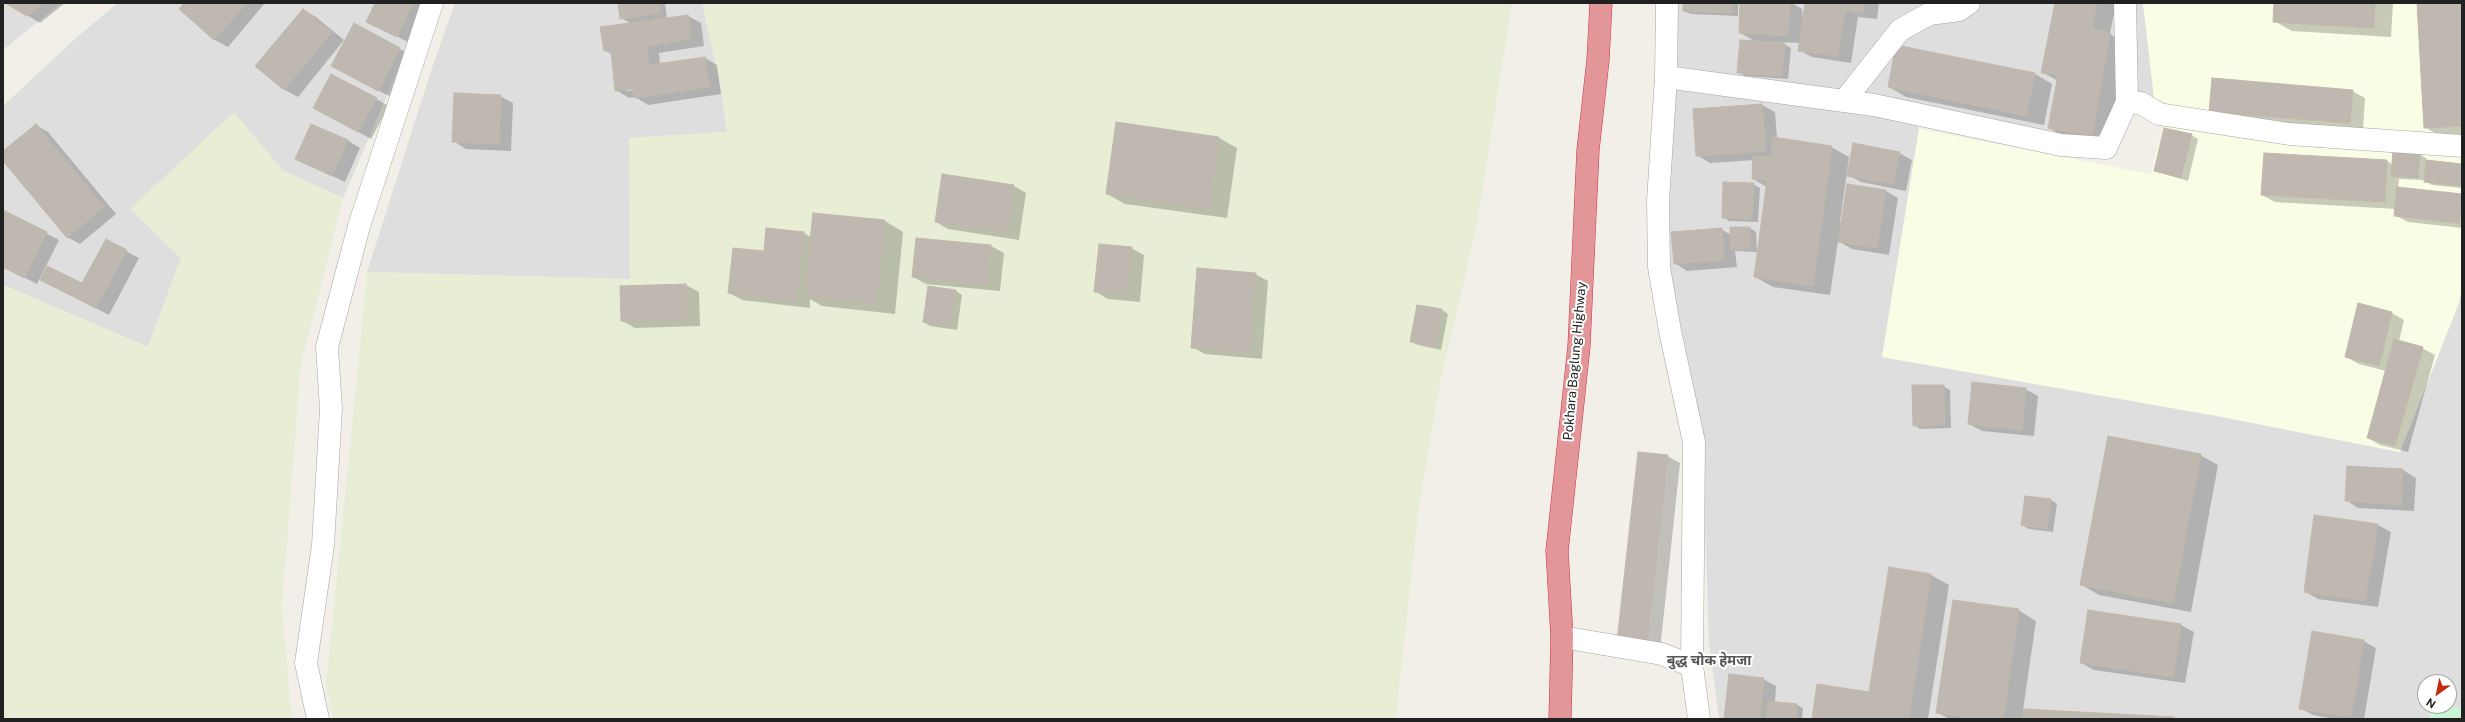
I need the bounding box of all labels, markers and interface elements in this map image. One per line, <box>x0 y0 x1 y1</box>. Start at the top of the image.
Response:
street label: Pokhara Baglung Highway <box>1560 281 1590 441</box>
district label: बुद्ध चोक हेमजा <box>1667 653 1751 669</box>
north arrow <box>2417 674 2457 714</box>
text: N <box>2424 696 2438 711</box>

